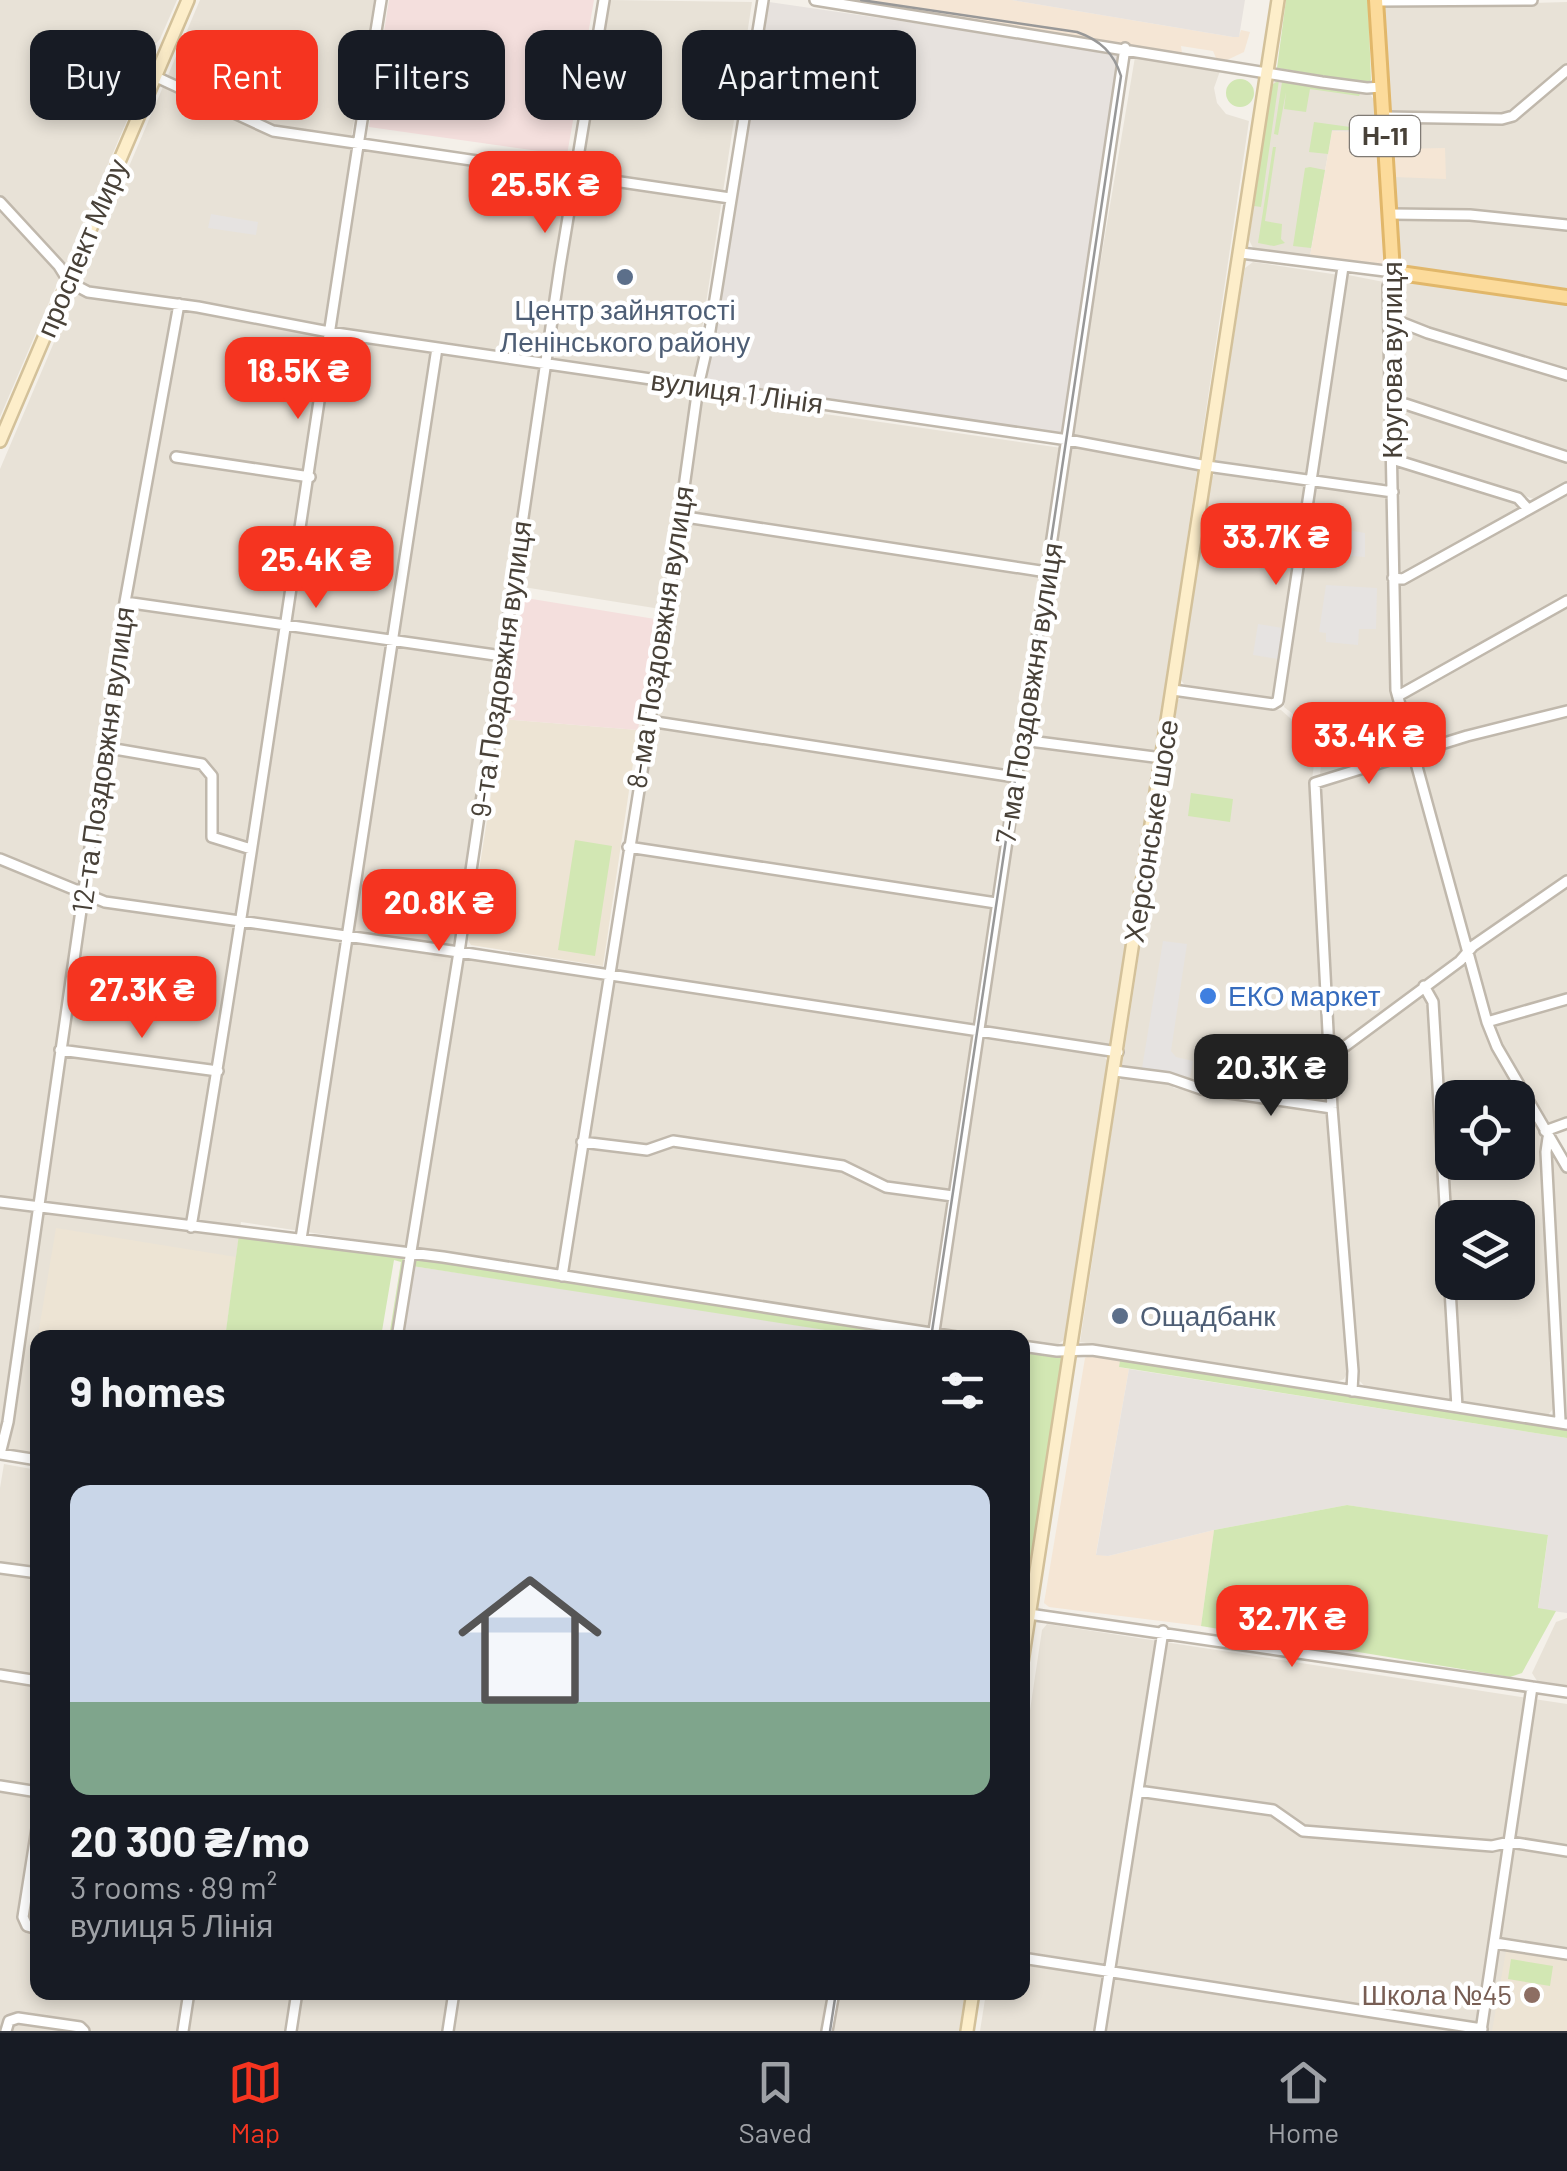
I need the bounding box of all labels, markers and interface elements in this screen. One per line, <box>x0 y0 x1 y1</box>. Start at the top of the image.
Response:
chip: Buy <box>30 30 156 120</box>
chip: Rent <box>176 30 318 120</box>
chip: Filters <box>338 30 505 120</box>
chip: New <box>525 30 662 120</box>
chip: Apartment <box>682 30 916 120</box>
road number: Н-11 <box>1350 116 1420 156</box>
pin: 25.5K ₴ <box>453 151 637 236</box>
street label: проспект Миру <box>28 153 134 342</box>
text: 25.5K ₴ <box>491 164 599 202</box>
street label: Кругова вулиця <box>1374 261 1408 459</box>
marker: Центр зайнятості Ленінського району <box>614 266 636 288</box>
place label: Центр зайнятості Ленінського району <box>500 292 750 358</box>
pin: 18.5K ₴ <box>206 337 390 422</box>
text: 18.5K ₴ <box>247 350 349 388</box>
street label: вулиця 1 Лінія <box>649 362 825 420</box>
street label: 8-ма Поздовжня вулиця <box>618 483 700 791</box>
pin: 33.7K ₴ <box>1184 503 1368 588</box>
text: 33.7K ₴ <box>1223 516 1329 554</box>
street label: 9-та Поздовжня вулиця <box>462 518 538 819</box>
pin: 25.4K ₴ <box>224 526 408 611</box>
text: 25.4K ₴ <box>261 539 371 577</box>
street label: 7-ма Поздовжня вулиця <box>987 540 1069 846</box>
street label: 12-та Поздовжня вулиця <box>64 604 140 915</box>
pin: 33.4K ₴ <box>1277 702 1461 787</box>
text: 33.4K ₴ <box>1314 715 1424 753</box>
street label: Херсонське шосе <box>1116 717 1184 945</box>
pin: 20.8K ₴ <box>347 869 531 954</box>
text: 20.8K ₴ <box>384 882 494 920</box>
pin: 27.3K ₴ <box>50 956 234 1041</box>
text: 27.3K ₴ <box>89 969 195 1007</box>
place label: ЕКО маркет <box>1228 978 1381 1012</box>
marker: ЕКО маркет <box>1197 985 1219 1007</box>
pin: 20.3K ₴ <box>1179 1034 1363 1119</box>
text: 20.3K ₴ <box>1216 1047 1326 1085</box>
map controls <box>1435 1080 1535 1300</box>
button: locate <box>1435 1080 1535 1180</box>
button: layers <box>1435 1200 1535 1300</box>
place label: Ощадбанк <box>1140 1298 1276 1332</box>
marker: Ощадбанк <box>1109 1305 1131 1327</box>
icon: filters <box>935 1363 990 1418</box>
text: 9 homes <box>70 1365 226 1415</box>
icon: home <box>440 1550 620 1730</box>
pin: 32.7K ₴ <box>1200 1585 1384 1670</box>
text: 32.7K ₴ <box>1238 1598 1346 1636</box>
text: 20 300 ₴/mo <box>70 1815 310 1865</box>
text: 3 rooms · 89 m² <box>70 1867 277 1905</box>
text: вулиця 5 Лінія <box>70 1905 273 1943</box>
place label: Школа №45 <box>1361 1977 1512 2011</box>
marker: Школа №45 <box>1521 1984 1543 2006</box>
tab: Map <box>228 2055 283 2149</box>
tab: Saved <box>739 2055 812 2149</box>
tab: Home <box>1268 2055 1339 2149</box>

